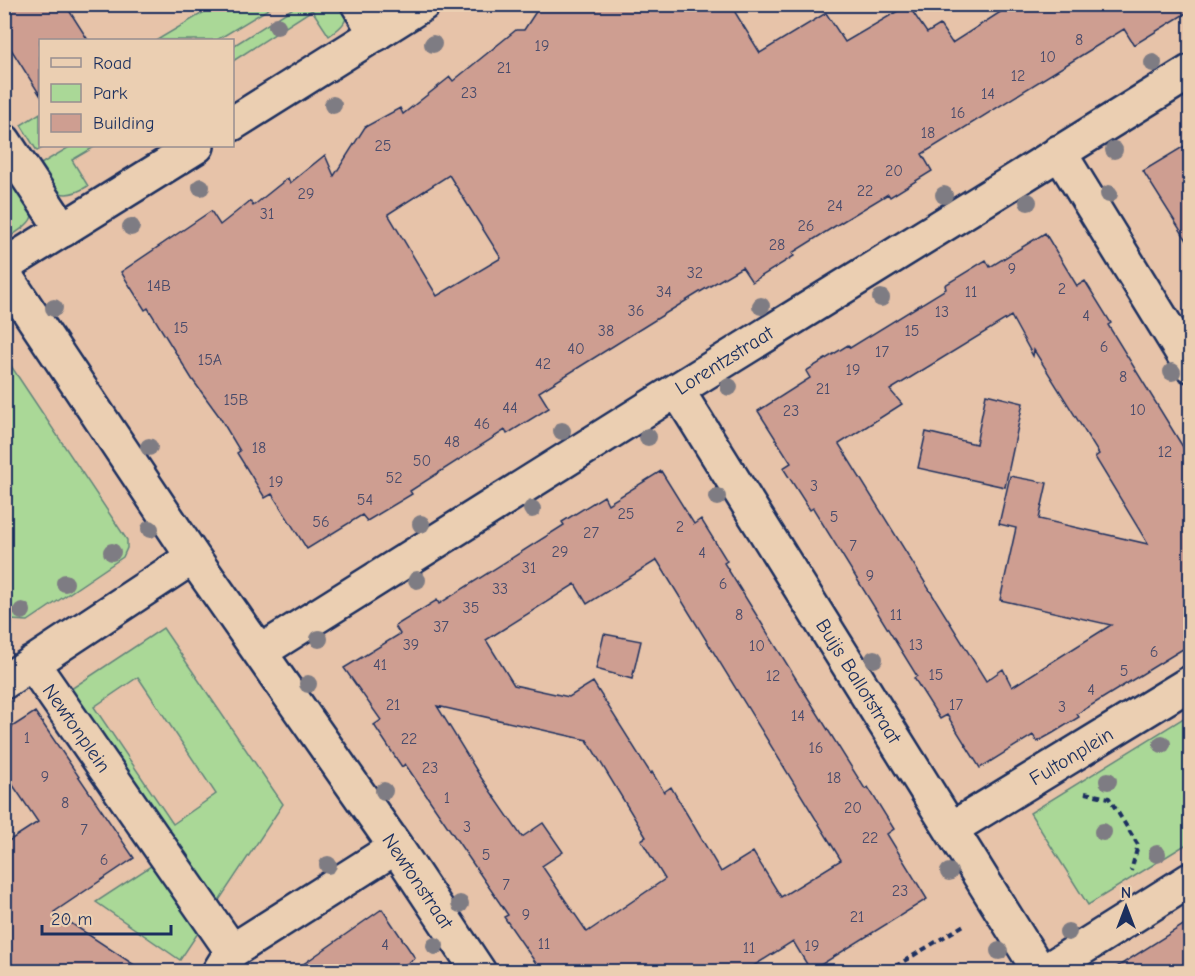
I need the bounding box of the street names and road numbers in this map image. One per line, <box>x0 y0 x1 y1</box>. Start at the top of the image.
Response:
street label: Lorentzstraat <box>671 321 779 400</box>
street label: Buijs Ballotstraat <box>811 615 907 749</box>
street label: Newtonplein <box>38 680 115 777</box>
street label: Fultonplein <box>1025 722 1117 790</box>
street label: Newtonstraat <box>377 829 459 934</box>

